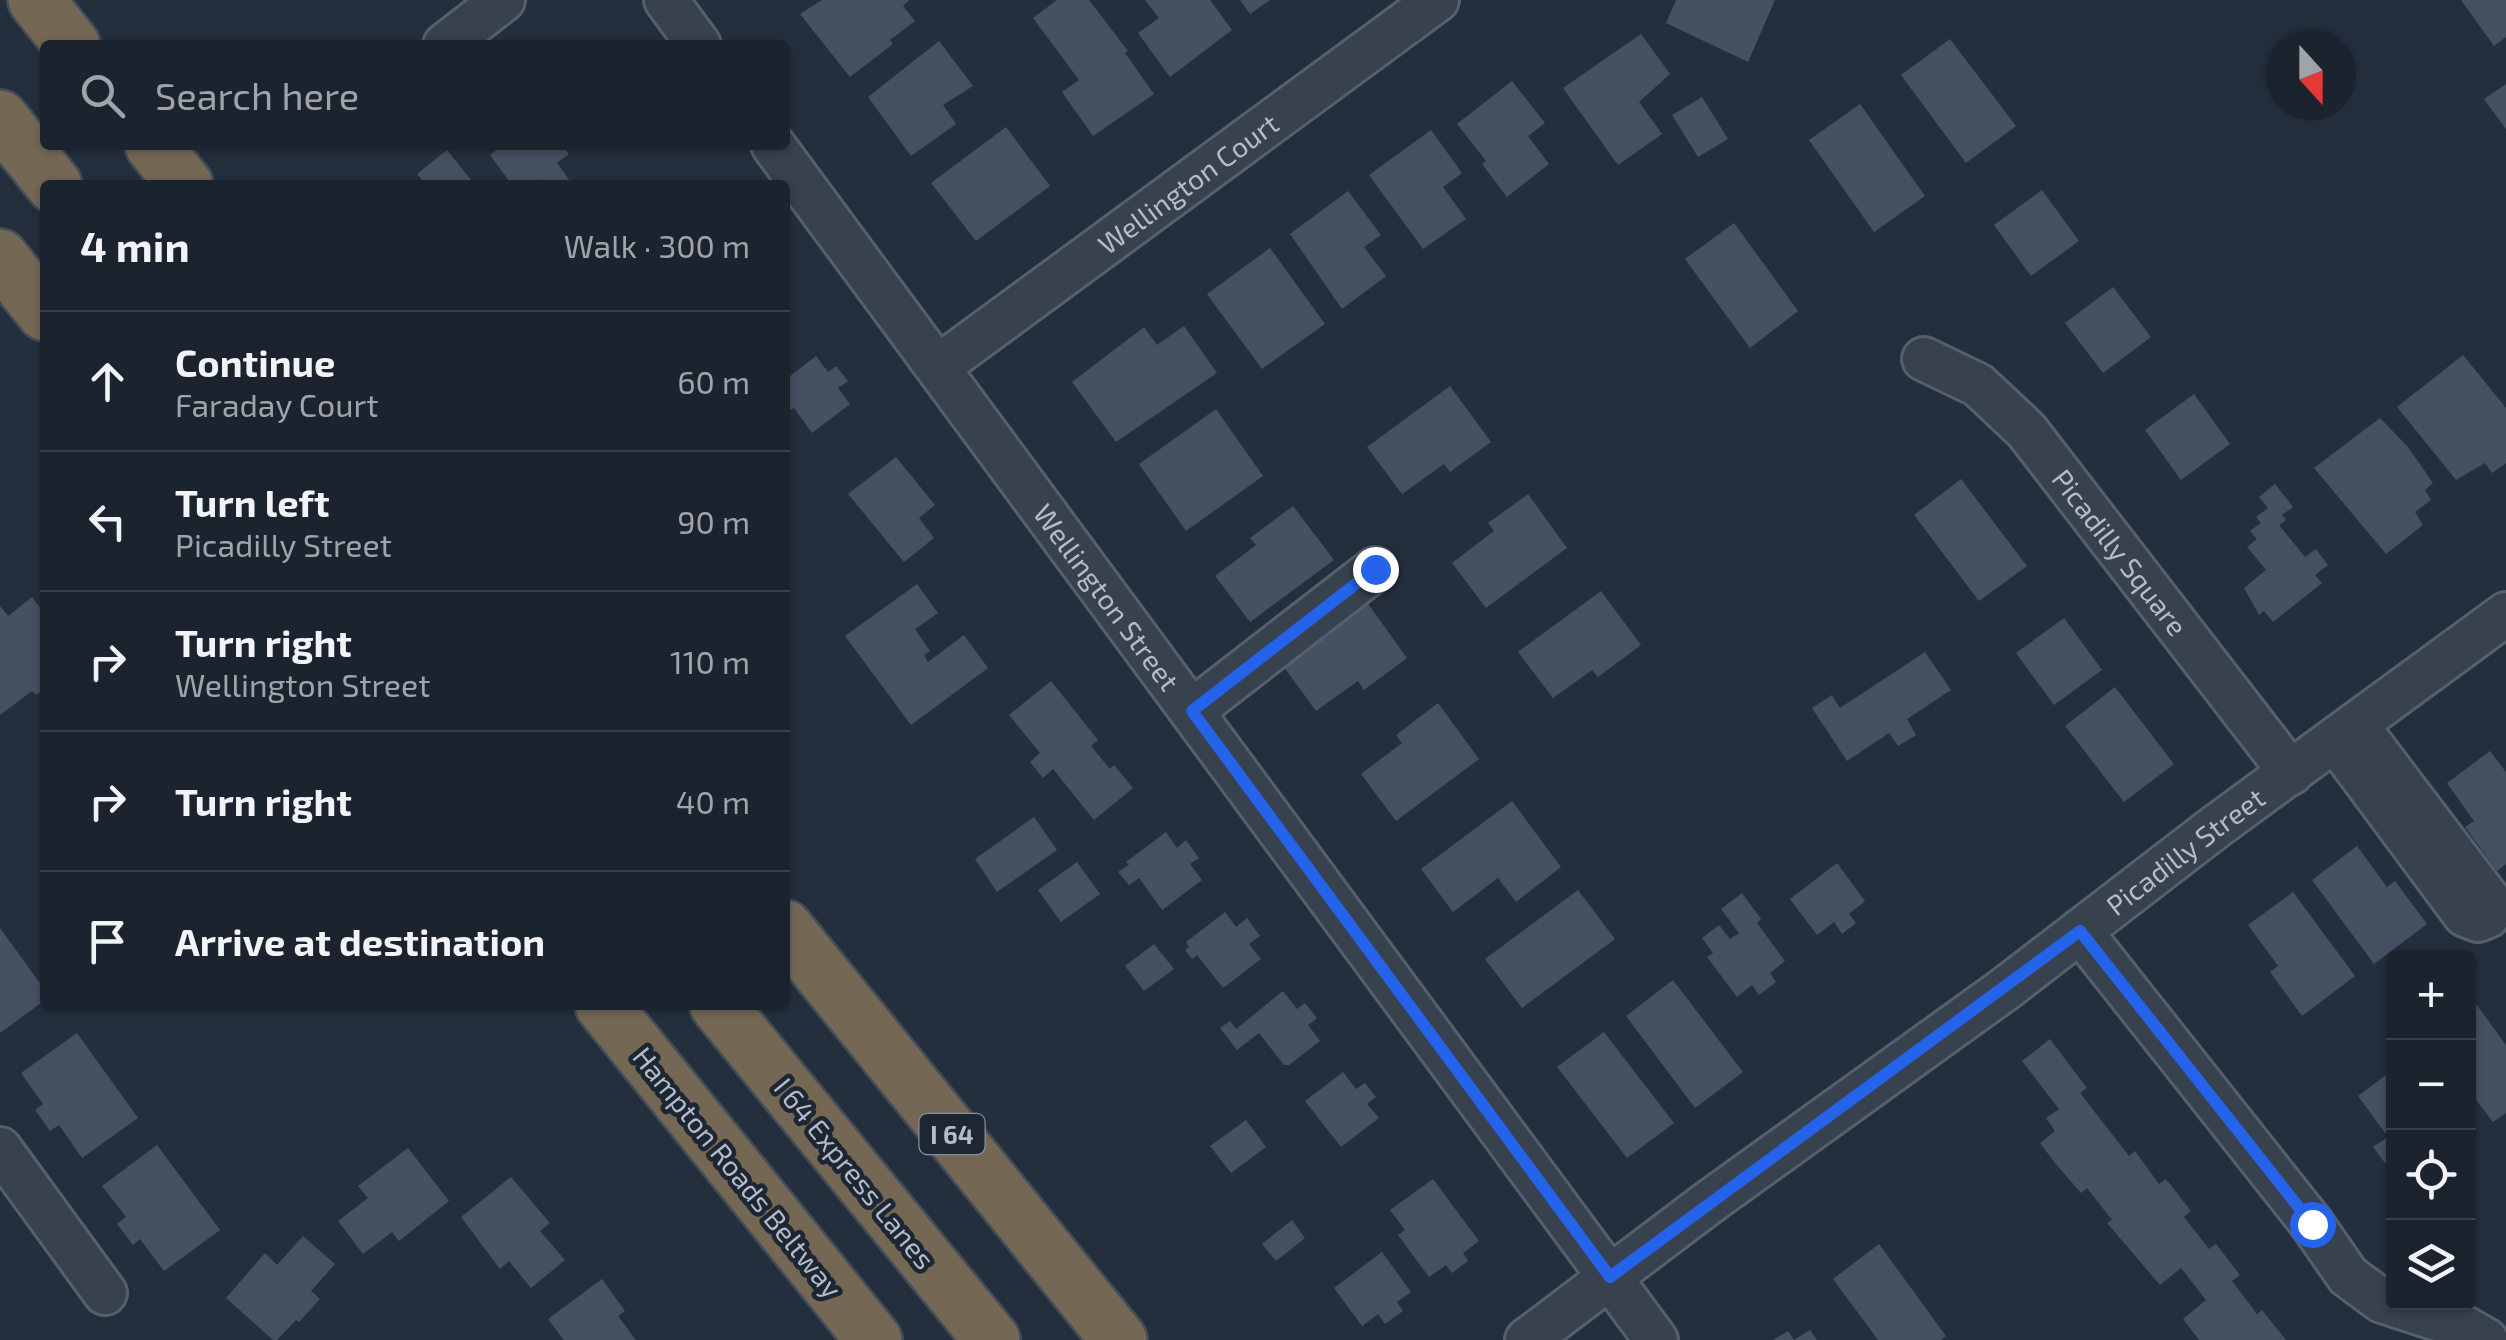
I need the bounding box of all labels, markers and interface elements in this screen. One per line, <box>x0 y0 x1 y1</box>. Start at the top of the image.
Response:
north arrow <box>2266 30 2356 120</box>
search box <box>40 40 790 150</box>
icon: search <box>75 68 130 123</box>
text: Search here <box>155 72 359 118</box>
street label: Wellington Court <box>1091 106 1285 261</box>
text: 4 min <box>80 220 190 270</box>
text: Walk · 300 m <box>564 226 750 264</box>
text: Continue <box>175 339 335 385</box>
icon: ahead <box>80 354 135 409</box>
text: 60 m <box>677 362 750 400</box>
text: Faraday Court <box>175 385 378 423</box>
street label: Picadilly Square <box>2045 462 2195 642</box>
text: Turn left <box>175 479 330 525</box>
icon: left <box>80 494 135 549</box>
street label: Wellington Street <box>1027 497 1187 697</box>
text: 90 m <box>677 502 750 540</box>
text: Picadilly Street <box>175 525 392 563</box>
route end <box>1353 547 1399 593</box>
text: Turn right <box>175 619 352 665</box>
icon: right <box>80 634 135 689</box>
text: 110 m <box>670 642 750 680</box>
text: Wellington Street <box>175 665 430 703</box>
icon: right <box>80 774 135 829</box>
text: Turn right <box>175 778 352 824</box>
street label: Picadilly Street <box>2099 780 2271 922</box>
text: 40 m <box>676 782 750 820</box>
icon: arrive <box>80 914 135 969</box>
text: Arrive at destination <box>175 918 545 964</box>
map controls <box>2386 950 2476 1310</box>
button: + <box>2386 950 2476 1040</box>
street label: Hampton Roads Beltway <box>626 1040 850 1305</box>
button: − <box>2386 1040 2476 1130</box>
street label: I 64 Express Lanes <box>768 1071 942 1275</box>
road number: I 64 <box>920 1114 984 1154</box>
button: locate <box>2386 1130 2476 1220</box>
route start <box>2290 1202 2336 1248</box>
button: layers <box>2386 1220 2476 1310</box>

